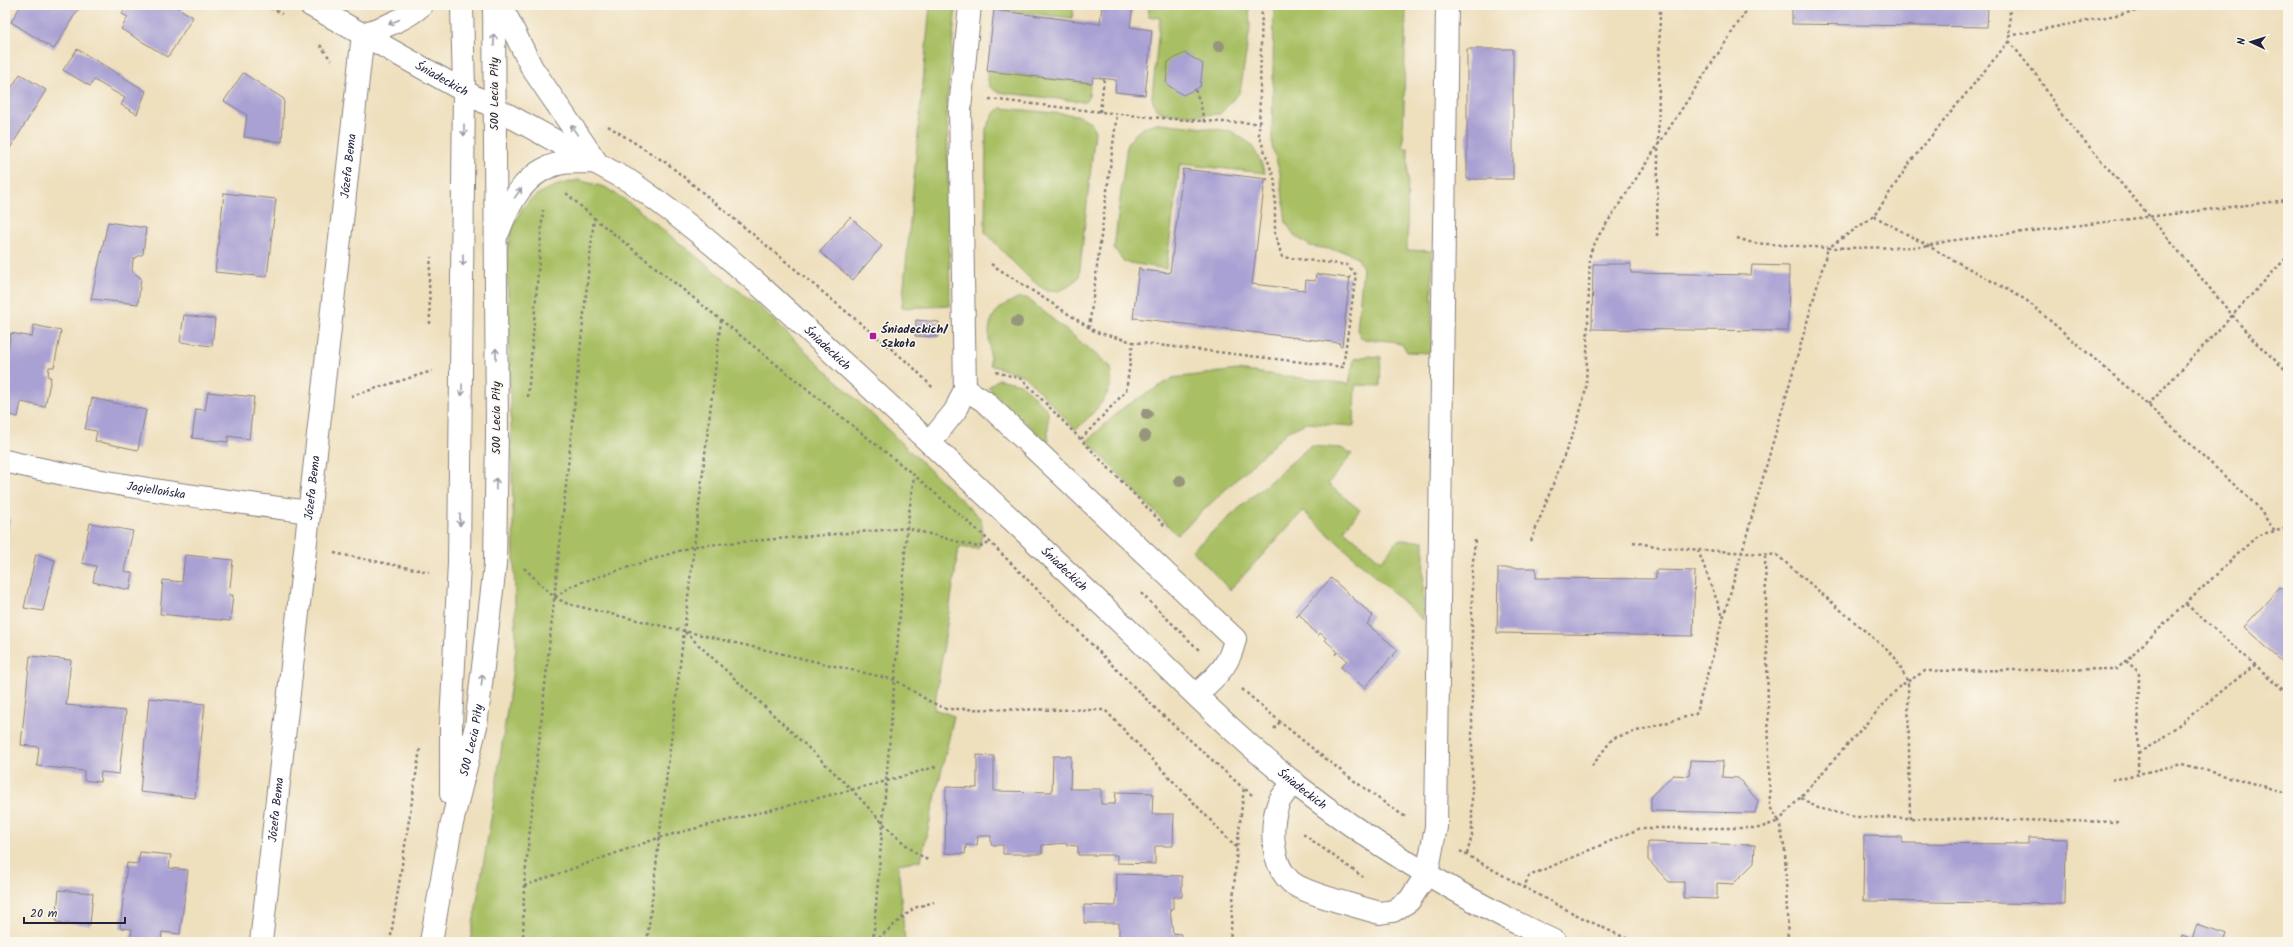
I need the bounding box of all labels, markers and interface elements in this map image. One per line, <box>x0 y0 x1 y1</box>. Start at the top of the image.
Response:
one-way arrow <box>388 19 400 27</box>
north arrow <box>2231 22 2271 62</box>
one-way arrow <box>490 34 498 47</box>
text: N <box>2233 37 2251 45</box>
street label: Śniadeckich <box>412 57 472 102</box>
street label: 500 Lecia Piły <box>485 57 504 131</box>
one-way arrow <box>460 123 467 136</box>
one-way arrow <box>570 125 578 136</box>
street label: Józefa Bema <box>336 132 362 199</box>
one-way arrow <box>514 188 522 199</box>
one-way arrow <box>459 253 467 266</box>
place label: Śniadeckich/ Szkoła <box>881 320 949 353</box>
street label: Śniadeckich <box>799 322 855 375</box>
marker: Śniadeckich/ Szkoła <box>868 331 878 341</box>
one-way arrow <box>492 348 500 361</box>
street label: 500 Lecia Piły <box>487 381 506 455</box>
one-way arrow <box>458 383 465 396</box>
street label: Józefa Bema <box>299 454 326 521</box>
street label: Jagiellońska <box>125 477 187 505</box>
one-way arrow <box>492 478 500 491</box>
one-way arrow <box>456 513 464 526</box>
street label: Śniadeckich <box>1036 543 1092 596</box>
one-way arrow <box>479 674 486 687</box>
street label: 500 Lecia Piły <box>455 703 489 778</box>
street label: Śniadeckich <box>1273 764 1331 815</box>
street label: Józefa Bema <box>263 776 289 843</box>
scale bar <box>24 899 125 925</box>
text: 20 m <box>30 904 58 923</box>

